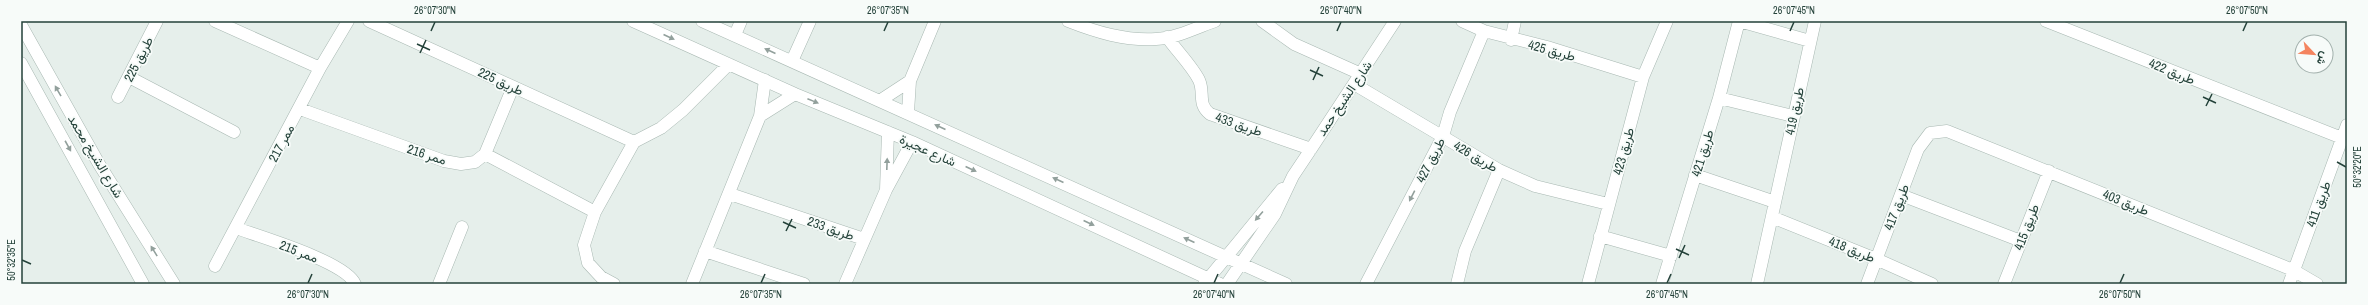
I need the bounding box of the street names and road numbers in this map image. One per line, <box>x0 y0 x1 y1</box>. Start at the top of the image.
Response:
street label: طريق 225 <box>120 34 157 85</box>
street label: طريق 425 <box>1526 36 1577 65</box>
street label: طريق 422 <box>2146 55 2197 88</box>
street label: شارع الشيخ حمد <box>1313 57 1377 140</box>
street label: طريق 225 <box>475 64 526 99</box>
street label: طريق 419 <box>1781 86 1808 137</box>
street label: طريق 433 <box>1213 109 1264 140</box>
street label: شارع الشيخ محمد <box>63 111 127 202</box>
street label: ممر 217 <box>265 121 298 165</box>
street label: طريق 423 <box>1609 126 1638 177</box>
street label: طريق 421 <box>1687 128 1718 179</box>
street label: شارع عجيرة <box>897 130 959 171</box>
street label: طريق 427 <box>1412 135 1449 186</box>
street label: طريق 426 <box>1451 137 1501 176</box>
street label: ممر 216 <box>405 140 449 169</box>
street label: طريق 411 <box>2302 179 2335 229</box>
street label: طريق 417 <box>1880 182 1913 233</box>
street label: طريق 403 <box>2100 186 2151 219</box>
street label: طريق 415 <box>2010 202 2043 253</box>
street label: طريق 233 <box>805 213 856 244</box>
street label: طريق 418 <box>1826 233 1877 266</box>
street label: ممر 215 <box>277 236 321 267</box>

